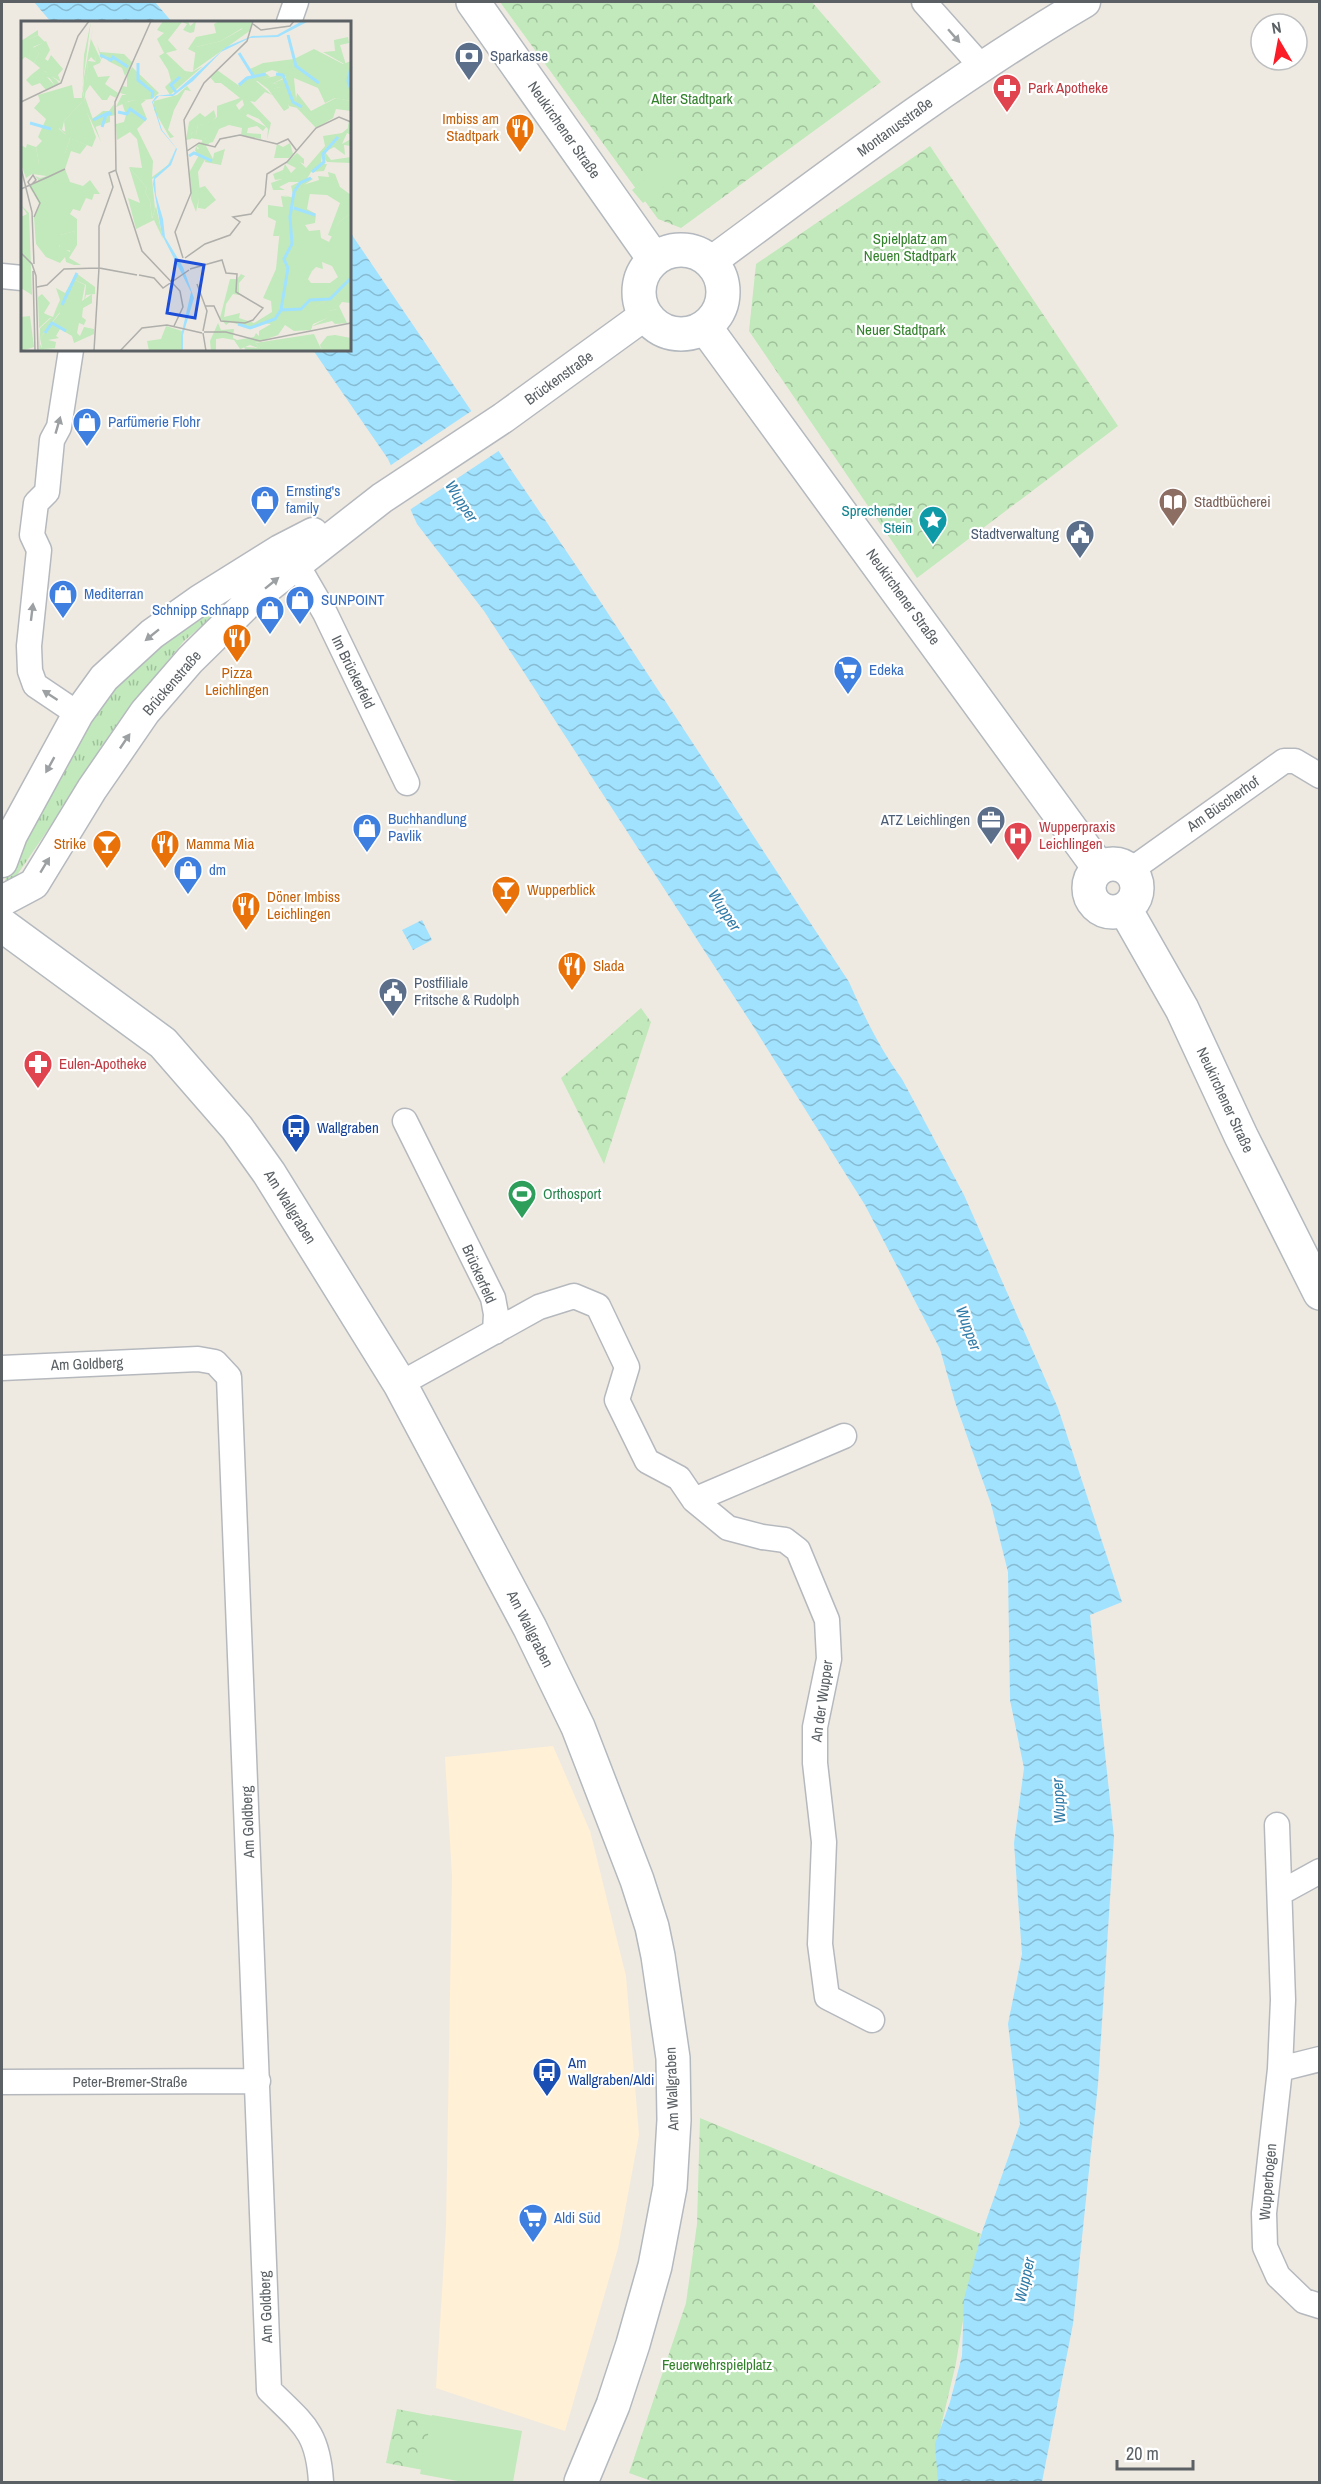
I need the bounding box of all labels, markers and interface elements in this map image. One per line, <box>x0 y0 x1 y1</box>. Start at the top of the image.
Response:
north arrow <box>1249 12 1309 72</box>
text: N <box>1270 16 1283 39</box>
inset map <box>21 21 351 351</box>
one-way arrow <box>947 28 960 43</box>
bank icon: Sparkasse <box>453 40 485 82</box>
place label: Sparkasse <box>490 45 548 66</box>
pharmacy icon: Park Apotheke <box>991 72 1023 114</box>
street label: Neukirchener Straße <box>523 77 606 183</box>
place label: Park Apotheke <box>1028 77 1108 98</box>
park label: Alter Stadtpark <box>650 88 734 109</box>
street label: Montanusstraße <box>853 92 937 161</box>
place label: Imbiss am Stadtpark <box>442 108 500 146</box>
restaurant icon: Imbiss am Stadtpark <box>504 112 536 154</box>
park label: Spielplatz am Neuen Stadtpark <box>864 228 957 266</box>
park label: Neuer Stadtpark <box>856 319 947 340</box>
street label: Brückenstraße <box>520 346 597 410</box>
shop icon: Parfümerie Flohr <box>71 406 103 448</box>
place label: Parfümerie Flohr <box>108 411 200 432</box>
one-way arrow <box>53 416 63 434</box>
water label: Wupper <box>440 476 484 527</box>
place label: Ernsting's family <box>286 480 340 518</box>
shop icon: Ernsting's family <box>249 484 281 526</box>
library icon: Stadtbücherei <box>1157 486 1189 528</box>
place label: Stadtbücherei <box>1194 491 1271 512</box>
place label: Sprechender Stein <box>842 500 912 538</box>
place icon: Sprechender Stein <box>917 504 949 546</box>
public building icon: Stadtverwaltung <box>1064 518 1096 560</box>
place label: Stadtverwaltung <box>971 523 1059 544</box>
street label: Neukirchener Straße <box>861 544 946 649</box>
shop icon: Mediterran <box>47 578 79 620</box>
one-way arrow <box>264 578 279 590</box>
place label: Mediterran <box>84 583 143 604</box>
shop icon: SUNPOINT <box>284 584 316 626</box>
place label: SUNPOINT <box>321 589 385 610</box>
shop icon: Schnipp Schnapp <box>254 594 286 636</box>
place label: Schnipp Schnapp <box>152 599 249 620</box>
one-way arrow <box>27 603 37 622</box>
restaurant icon: Pizza Leichlingen <box>221 622 253 664</box>
one-way arrow <box>145 628 160 641</box>
street label: Im Brückerfeld <box>327 632 380 712</box>
street label: Brückenstraße <box>137 645 206 720</box>
supermarket icon: Edeka <box>832 654 864 696</box>
place label: Edeka <box>869 659 904 680</box>
place label: Pizza Leichlingen <box>205 662 269 700</box>
one-way arrow <box>42 690 58 701</box>
one-way arrow <box>119 733 131 749</box>
one-way arrow <box>45 757 55 774</box>
street label: Am Büscherhof <box>1181 771 1264 837</box>
office icon: ATZ Leichlingen <box>975 804 1007 846</box>
place label: Buchhandlung Pavlik <box>388 808 467 846</box>
place label: ATZ Leichlingen <box>880 809 970 830</box>
shop icon: Buchhandlung Pavlik <box>351 812 383 854</box>
place label: Wupperpraxis Leichlingen <box>1039 816 1115 854</box>
hospital icon: Wupperpraxis Leichlingen <box>1002 820 1034 862</box>
bar icon: Strike <box>91 828 123 870</box>
restaurant icon: Mamma Mia <box>149 828 181 870</box>
place label: Strike <box>54 833 86 854</box>
place label: Mamma Mia <box>186 833 255 854</box>
shop icon: dm <box>172 854 204 896</box>
one-way arrow <box>39 857 50 873</box>
place label: dm <box>209 859 226 880</box>
bar icon: Wupperblick <box>490 874 522 916</box>
place label: Wupperblick <box>527 879 596 900</box>
water label: Wupper <box>703 885 747 936</box>
place label: Döner Imbiss Leichlingen <box>267 886 340 924</box>
restaurant icon: Döner Imbiss Leichlingen <box>230 890 262 932</box>
restaurant icon: Slada <box>556 950 588 992</box>
place label: Slada <box>593 955 625 976</box>
place label: Postfiliale Fritsche & Rudolph <box>414 972 519 1010</box>
public building icon: Postfiliale Fritsche & Rudolph <box>377 976 409 1018</box>
street label: Neukirchener Straße <box>1192 1044 1259 1156</box>
pharmacy icon: Eulen-Apotheke <box>22 1048 54 1090</box>
place label: Eulen-Apotheke <box>59 1053 147 1074</box>
bus stop icon: Wallgraben <box>280 1112 312 1154</box>
place label: Wallgraben <box>317 1117 379 1138</box>
street label: Am Wallgraben <box>259 1165 321 1248</box>
sports icon: Orthosport <box>506 1178 538 1220</box>
place label: Orthosport <box>543 1183 602 1204</box>
street label: Brückerfeld <box>457 1241 502 1306</box>
water label: Wupper <box>951 1303 987 1354</box>
street label: Am Goldberg <box>49 1352 124 1375</box>
street label: Am Wallgraben <box>502 1586 559 1671</box>
street label: An der Wupper <box>805 1659 838 1744</box>
water label: Wupper <box>1045 1777 1071 1825</box>
street label: Am Goldberg <box>236 1785 259 1860</box>
street label: Am Wallgraben <box>660 2047 683 2132</box>
place label: Am Wallgraben/Aldi <box>567 2052 654 2090</box>
bus stop icon: Am Wallgraben/Aldi <box>531 2056 563 2098</box>
street label: Peter-Bremer-Straße <box>73 2071 188 2092</box>
street label: Wupperbogen <box>1254 2143 1281 2221</box>
supermarket icon: Aldi Süd <box>517 2202 549 2244</box>
place label: Aldi Süd <box>553 2207 601 2228</box>
water label: Wupper <box>1008 2255 1040 2305</box>
street label: Am Goldberg <box>254 2270 277 2345</box>
park label: Feuerwehrspielplatz <box>662 2354 772 2375</box>
scale bar <box>1117 2433 1194 2471</box>
text: 20 m <box>1126 2441 1159 2466</box>

